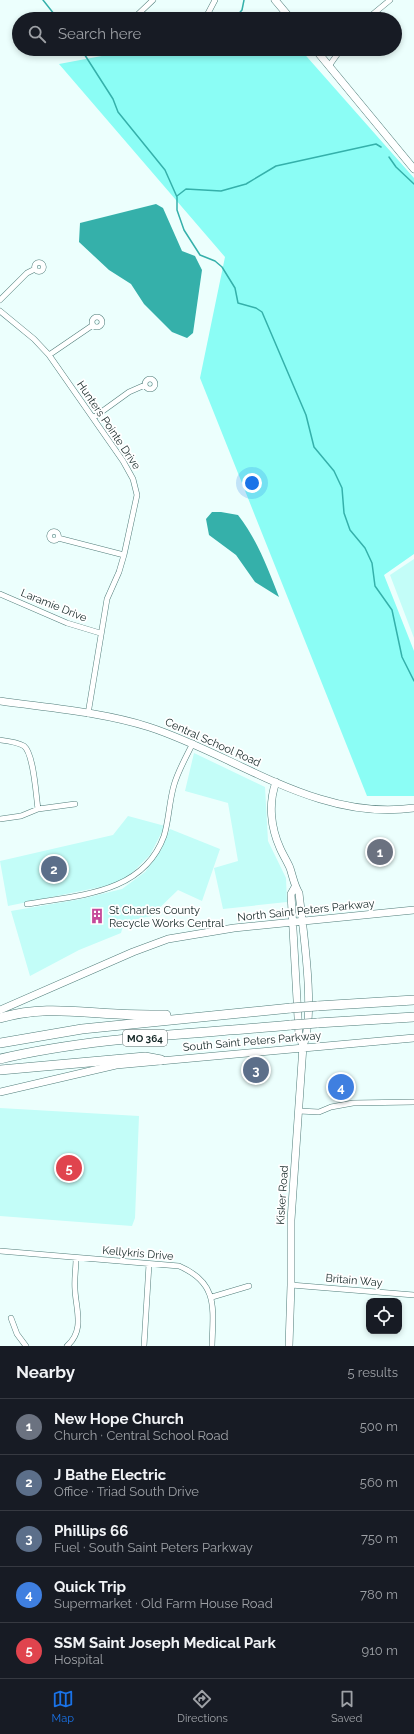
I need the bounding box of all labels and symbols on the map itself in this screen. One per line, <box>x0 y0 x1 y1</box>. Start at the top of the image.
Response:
street label: Hunters Pointe Drive <box>74 378 143 473</box>
your location <box>242 473 262 493</box>
street label: Laramie Drive <box>19 586 89 625</box>
street label: Central School Road <box>163 715 263 769</box>
pin: 1 <box>367 837 393 867</box>
pin: 2 <box>41 854 67 884</box>
street label: North Saint Peters Parkway <box>237 897 375 924</box>
place label: St Charles County Recycle Works Central <box>109 904 224 930</box>
building icon: St Charles County Recycle Works Central <box>88 907 106 925</box>
street label: South Saint Peters Parkway <box>182 1029 322 1054</box>
road number: MO 364 <box>123 1030 167 1046</box>
pin: 3 <box>243 1055 269 1085</box>
pin: 4 <box>328 1072 354 1102</box>
pin: 5 <box>56 1153 82 1183</box>
street label: Kisker Road <box>274 1165 291 1225</box>
street label: Kellykris Drive <box>102 1244 175 1263</box>
street label: Britain Way <box>325 1272 383 1289</box>

